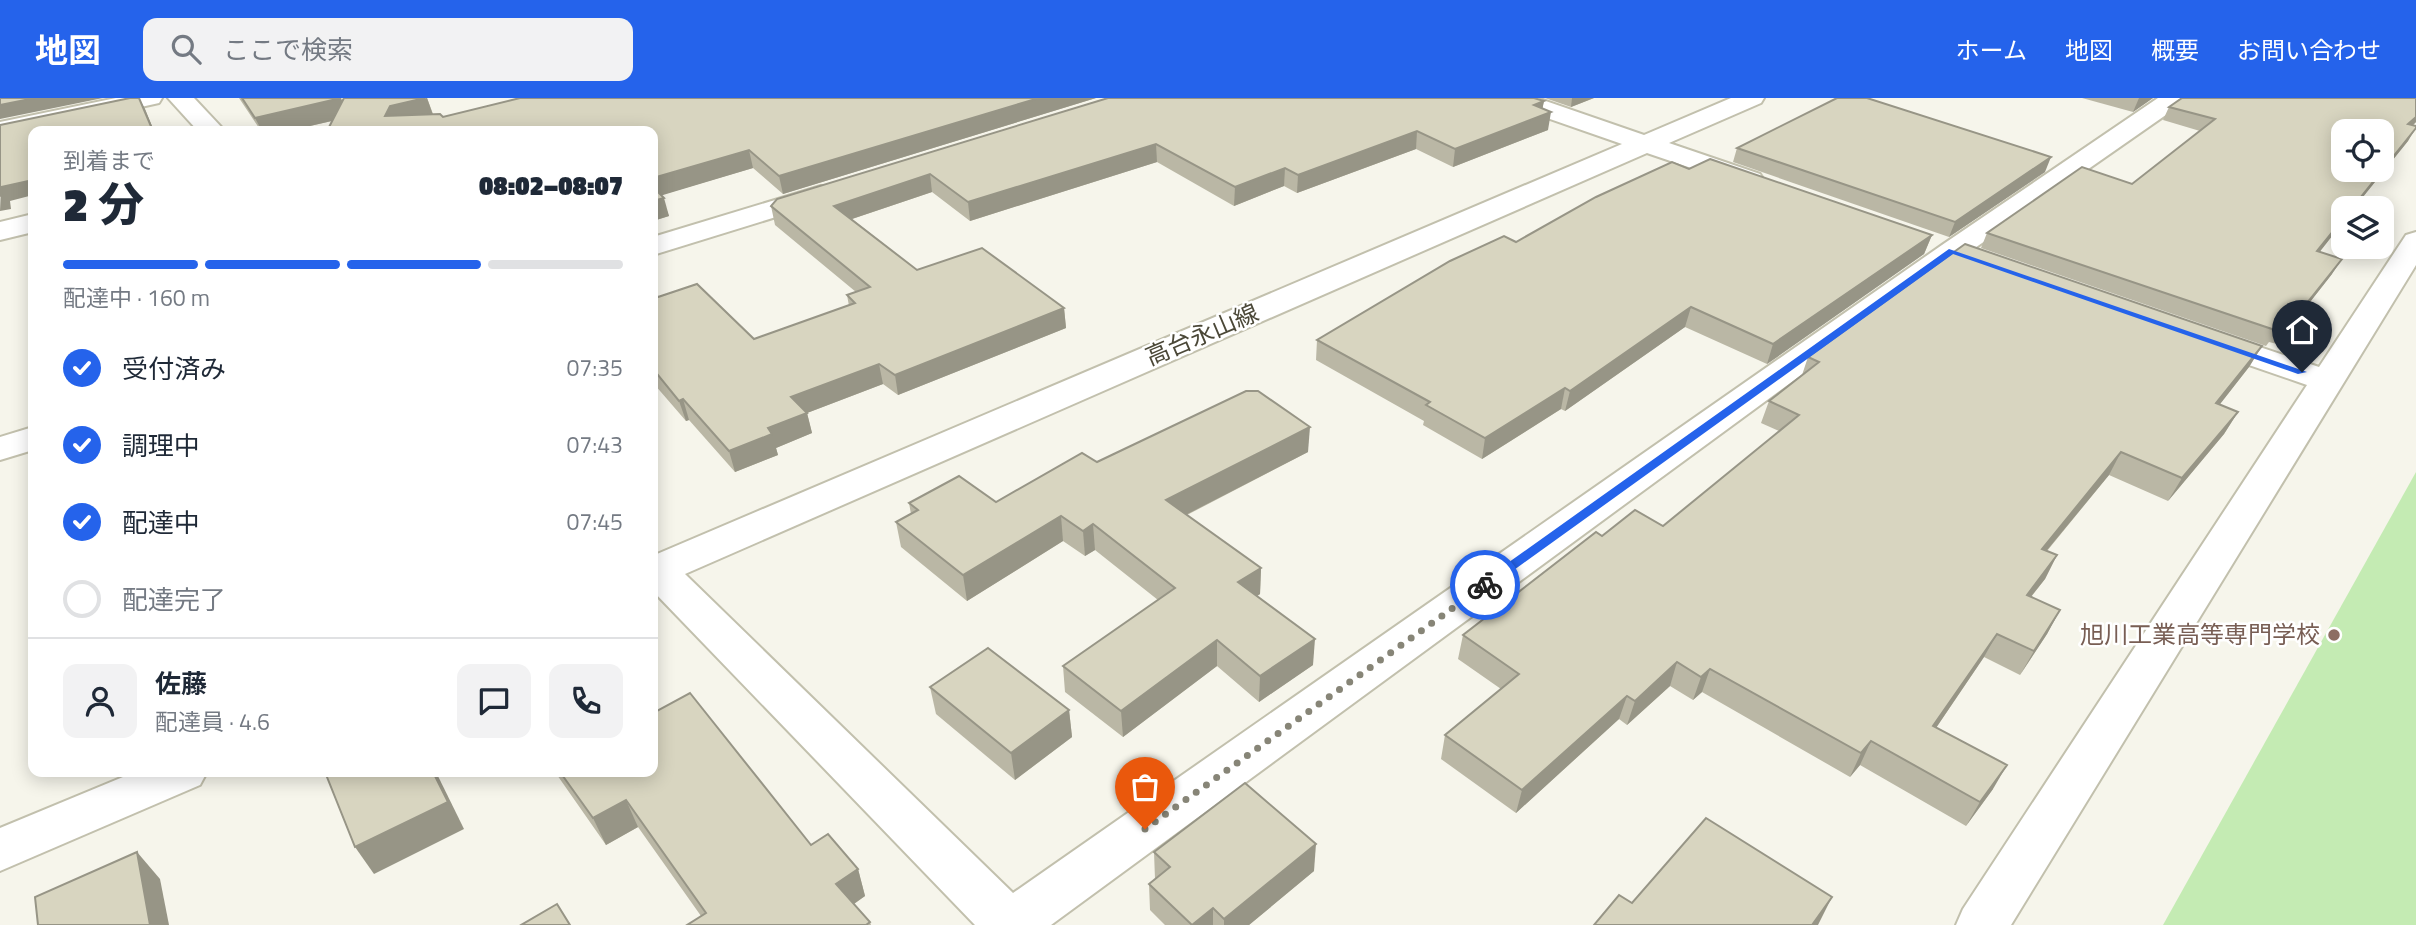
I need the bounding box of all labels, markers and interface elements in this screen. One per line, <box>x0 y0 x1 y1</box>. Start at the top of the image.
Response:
search box <box>143 18 633 81</box>
text: 地図 <box>35 25 101 75</box>
icon: search <box>167 30 205 68</box>
text: ここで検索 <box>223 30 353 69</box>
text: ホーム <box>1956 32 2027 68</box>
text: 地図 <box>2065 32 2113 68</box>
text: 概要 <box>2151 32 2199 68</box>
text: お問い合わせ <box>2237 32 2381 68</box>
map controls <box>2331 119 2394 259</box>
button: locate <box>2331 119 2394 182</box>
text: 到着まで <box>63 143 155 178</box>
text: 08:02–08:07 <box>479 166 623 205</box>
text: 2 分 <box>63 169 144 239</box>
button: layers <box>2331 196 2394 259</box>
text: 配達中 · 160 m <box>63 280 210 315</box>
street label: 高台永山線 <box>1139 294 1264 374</box>
pin <box>2272 300 2332 372</box>
icon: home <box>2283 311 2321 349</box>
icon: check <box>63 349 101 387</box>
text: 受付済み <box>122 349 226 388</box>
text: 07:35 <box>566 350 623 385</box>
icon: check <box>63 426 101 464</box>
text: 調理中 <box>122 426 200 465</box>
text: 07:43 <box>566 427 623 462</box>
icon: check <box>63 503 101 541</box>
text: 配達中 <box>122 503 200 542</box>
text: 07:45 <box>566 504 623 539</box>
courier <box>1450 550 1520 620</box>
icon: bike <box>1466 566 1504 604</box>
text: 配達完了 <box>122 580 226 619</box>
place label: 旭川工業高等専門学校 <box>2080 616 2320 652</box>
marker: 旭川工業高等専門学校 <box>2326 627 2342 643</box>
button: person <box>63 664 137 738</box>
text: 佐藤 <box>155 664 207 703</box>
button: chat <box>457 664 531 738</box>
button: phone <box>549 664 623 738</box>
text: 配達員 · 4.6 <box>155 704 270 739</box>
pin <box>1115 757 1175 829</box>
icon: bag <box>1126 768 1164 806</box>

